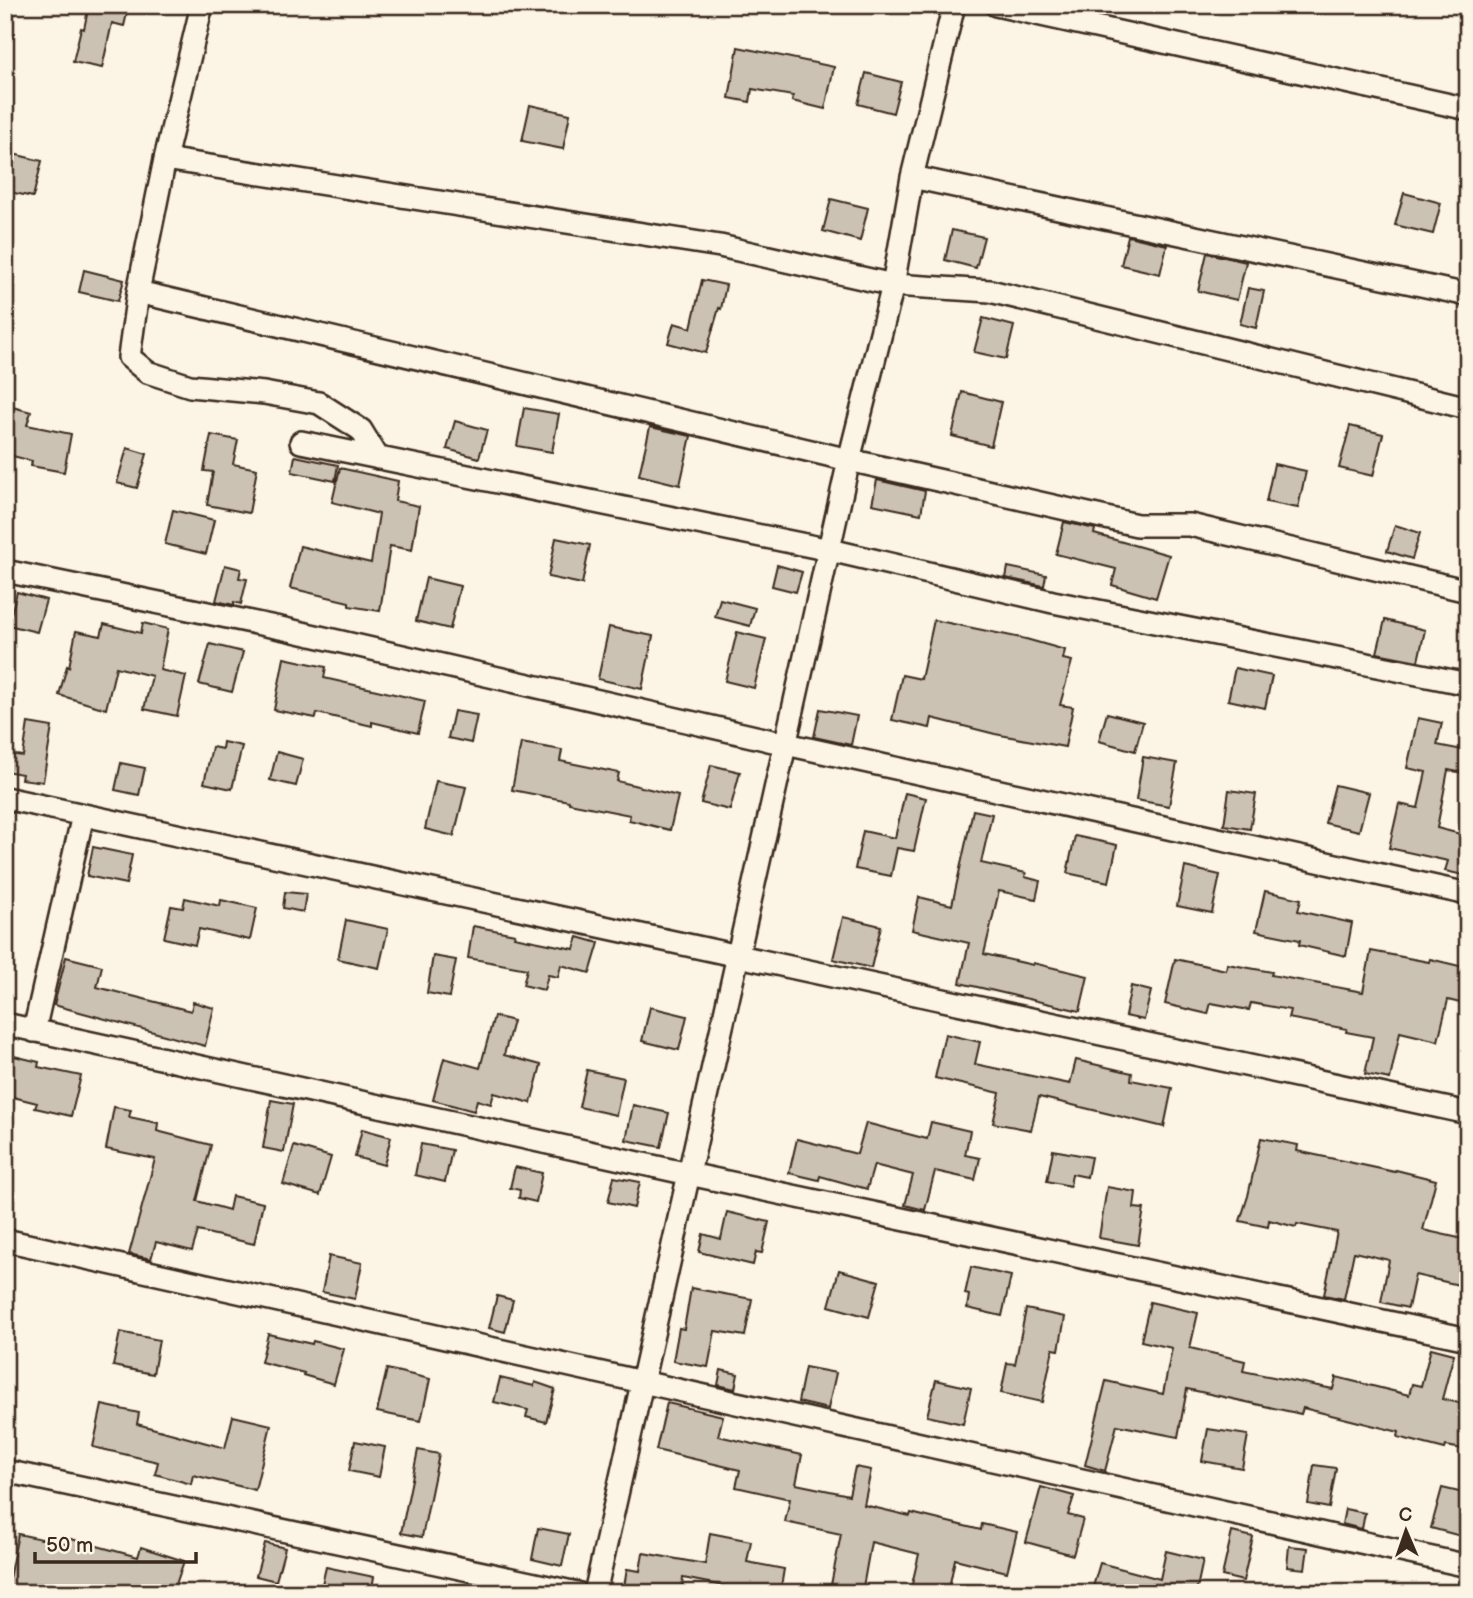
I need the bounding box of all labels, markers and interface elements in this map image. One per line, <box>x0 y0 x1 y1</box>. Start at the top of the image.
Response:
north arrow <box>1372 1496 1442 1566</box>
text: С <box>1398 1504 1412 1527</box>
scale bar <box>35 1521 196 1565</box>
text: 50 m <box>46 1533 93 1558</box>

